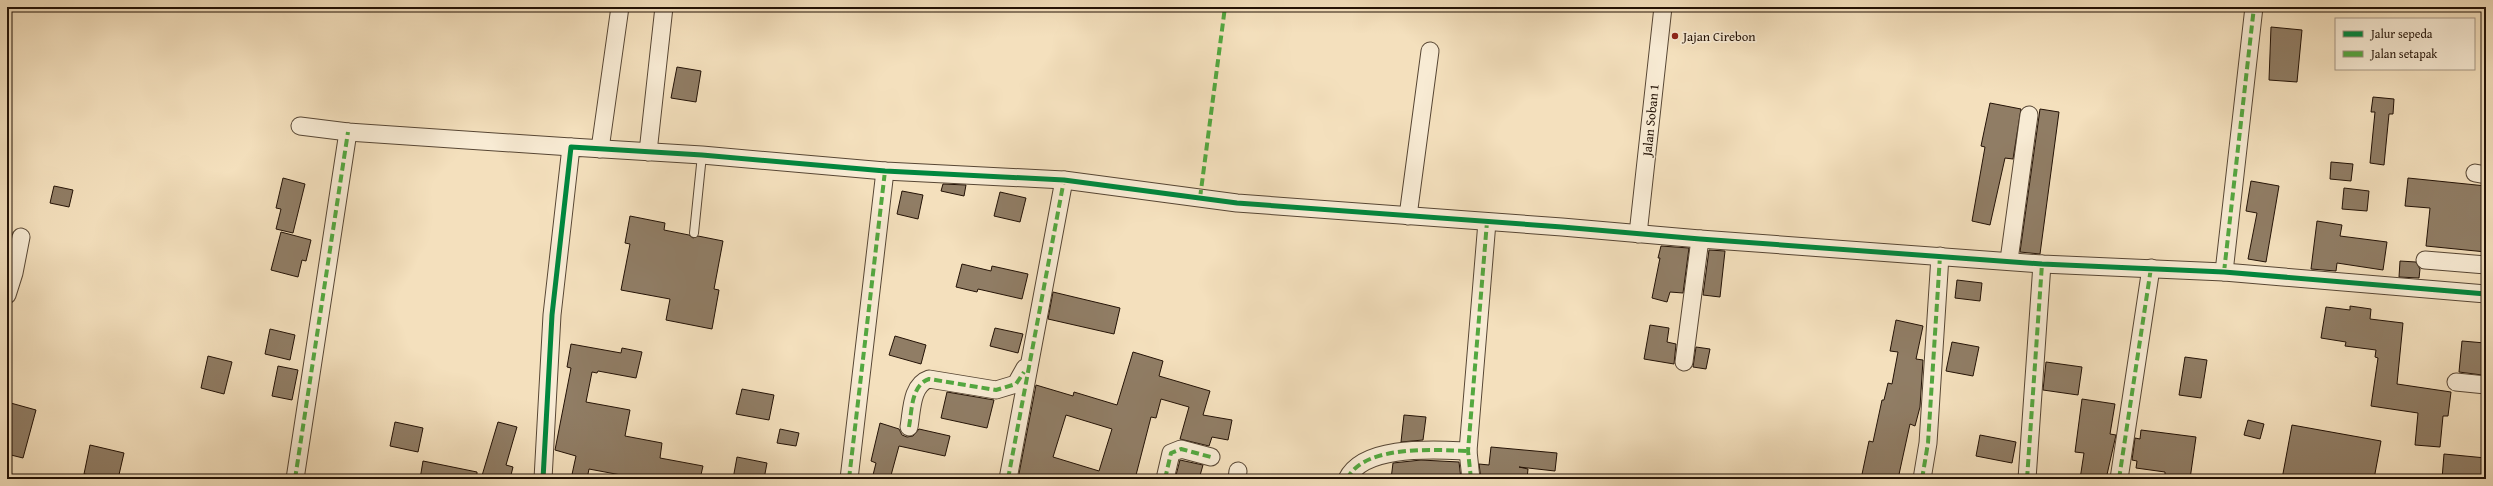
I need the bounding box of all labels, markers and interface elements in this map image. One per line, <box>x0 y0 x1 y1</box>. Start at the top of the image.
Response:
legend <box>2335 18 2475 70</box>
text: Jalur sepeda <box>2369 25 2433 42</box>
place label: Jajan Cirebon <box>1681 27 1756 46</box>
marker: Jajan Cirebon <box>1670 31 1680 41</box>
text: Jalan setapak <box>2369 45 2438 62</box>
street label: Jalan Soban 1 <box>1637 83 1664 159</box>

